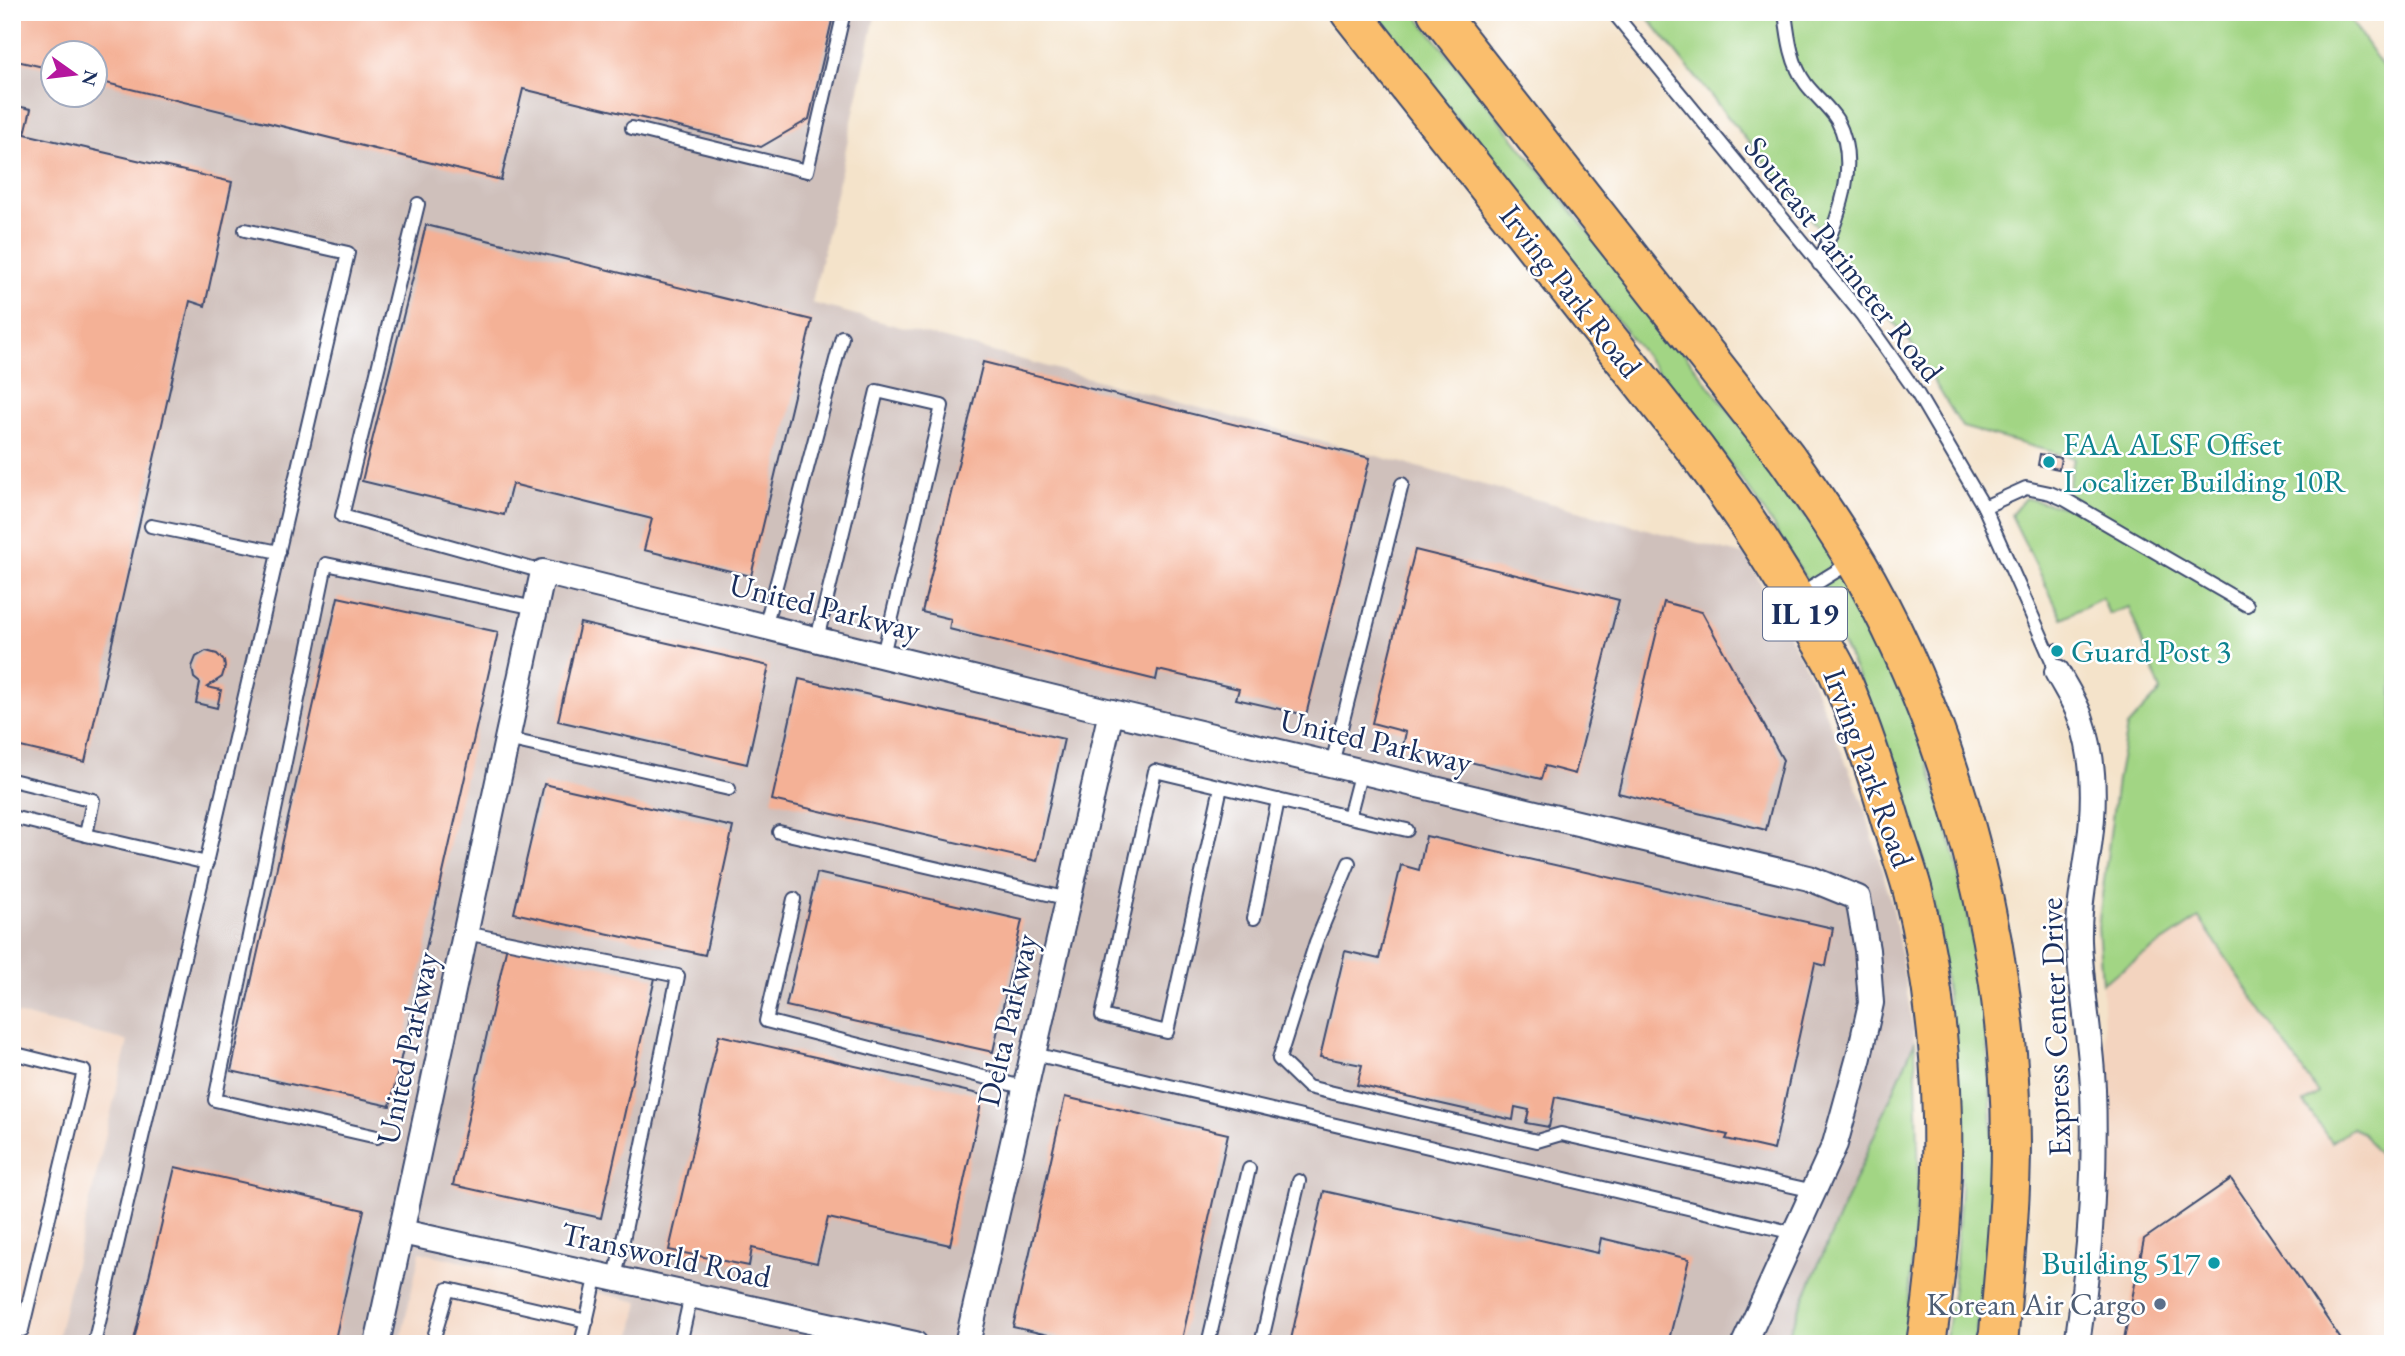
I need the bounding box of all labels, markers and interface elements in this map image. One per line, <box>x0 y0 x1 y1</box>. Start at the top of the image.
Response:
north arrow <box>38 38 108 108</box>
text: N <box>76 68 104 89</box>
street label: Souteast Parimeter Road <box>1735 127 1954 391</box>
street label: Irving Park Road <box>1490 196 1652 387</box>
place label: FAA ALSF Offset Localizer Building 10R <box>2063 423 2346 502</box>
marker: FAA ALSF Offset Localizer Building 10R <box>2041 454 2057 470</box>
street label: United Parkway <box>725 563 926 651</box>
road number: IL 19 <box>1763 587 1847 640</box>
place label: Guard Post 3 <box>2071 630 2231 672</box>
marker: Guard Post 3 <box>2049 643 2065 659</box>
street label: Irving Park Road <box>1814 663 1925 874</box>
street label: United Parkway <box>1276 699 1477 784</box>
street label: Express Center Drive <box>2029 897 2081 1157</box>
street label: Delta Parkway <box>967 929 1047 1110</box>
street label: United Parkway <box>366 947 448 1148</box>
street label: Transworld Road <box>557 1212 776 1298</box>
place label: Building 517 <box>2042 1242 2201 1284</box>
marker: Building 517 <box>2206 1255 2222 1271</box>
place label: Korean Air Cargo <box>1926 1283 2146 1325</box>
marker: Korean Air Cargo <box>2152 1296 2168 1312</box>

